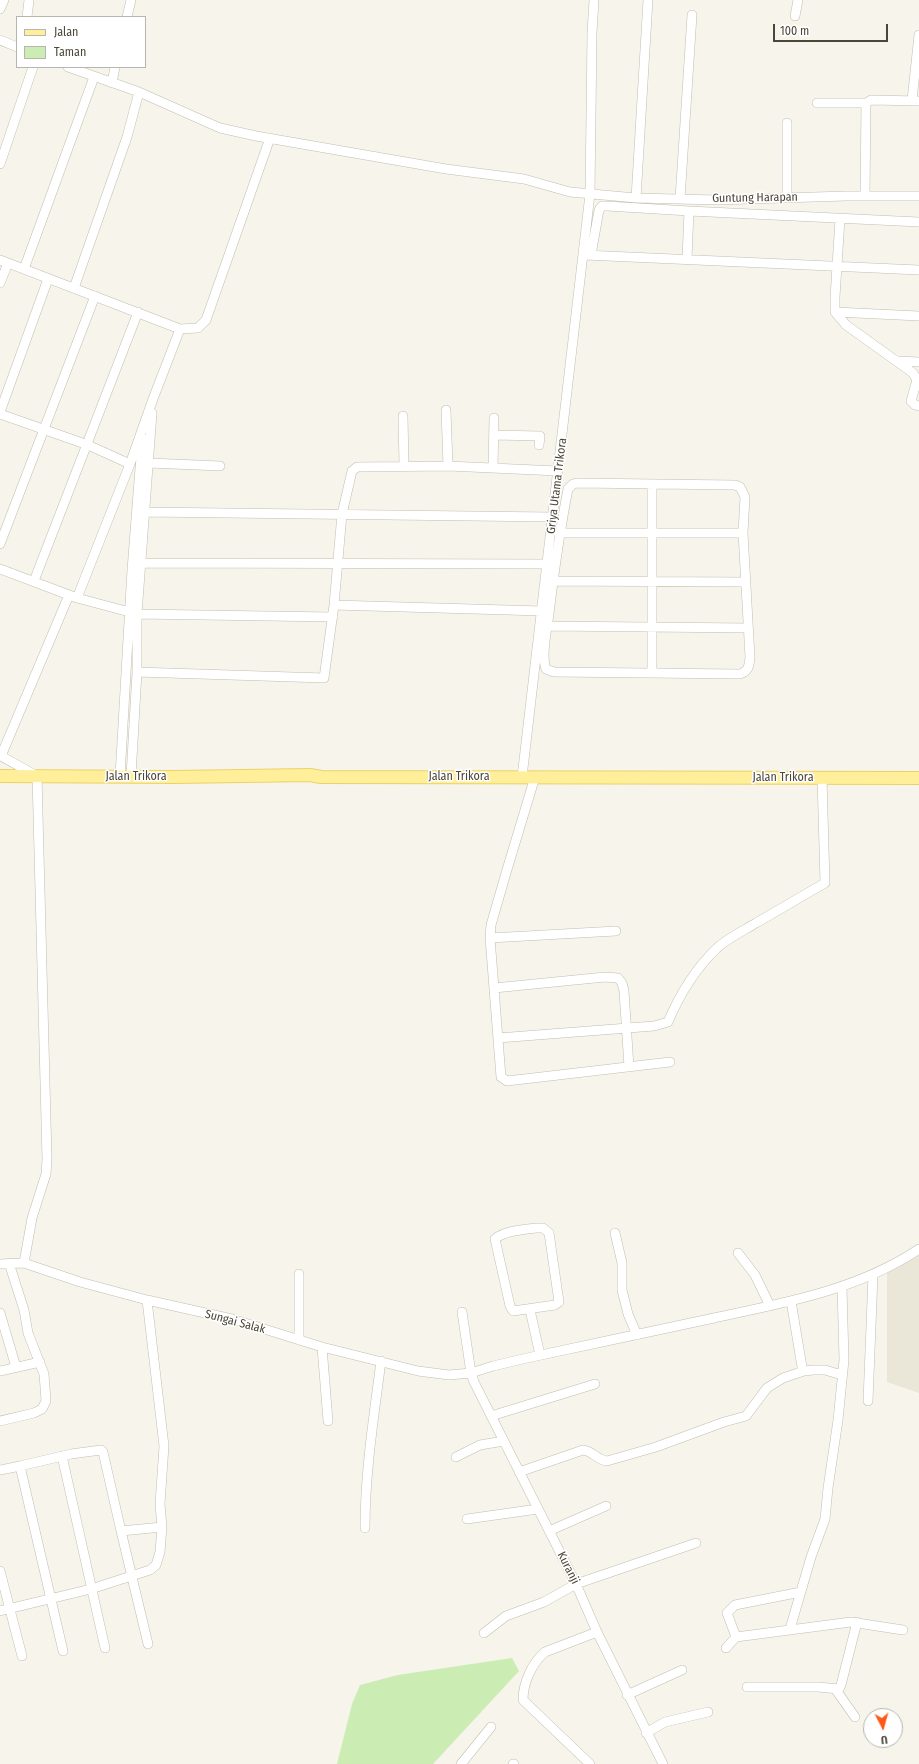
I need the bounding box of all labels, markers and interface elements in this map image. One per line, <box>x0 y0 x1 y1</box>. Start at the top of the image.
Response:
legend <box>16 16 146 68</box>
scale bar <box>775 16 890 42</box>
text: 100 m <box>780 24 809 38</box>
text: Jalan <box>54 25 78 39</box>
text: Taman <box>54 45 86 59</box>
street label: Guntung Harapan <box>712 190 798 206</box>
street label: Griya Utama Trikora <box>544 437 570 535</box>
street label: Jalan Trikora <box>105 770 167 784</box>
street label: Jalan Trikora <box>428 770 490 784</box>
street label: Jalan Trikora <box>752 771 814 785</box>
street label: Sungai Salak <box>203 1307 267 1337</box>
street label: Kuranji <box>554 1549 582 1587</box>
north arrow <box>863 1708 903 1748</box>
text: U <box>880 1733 888 1746</box>

